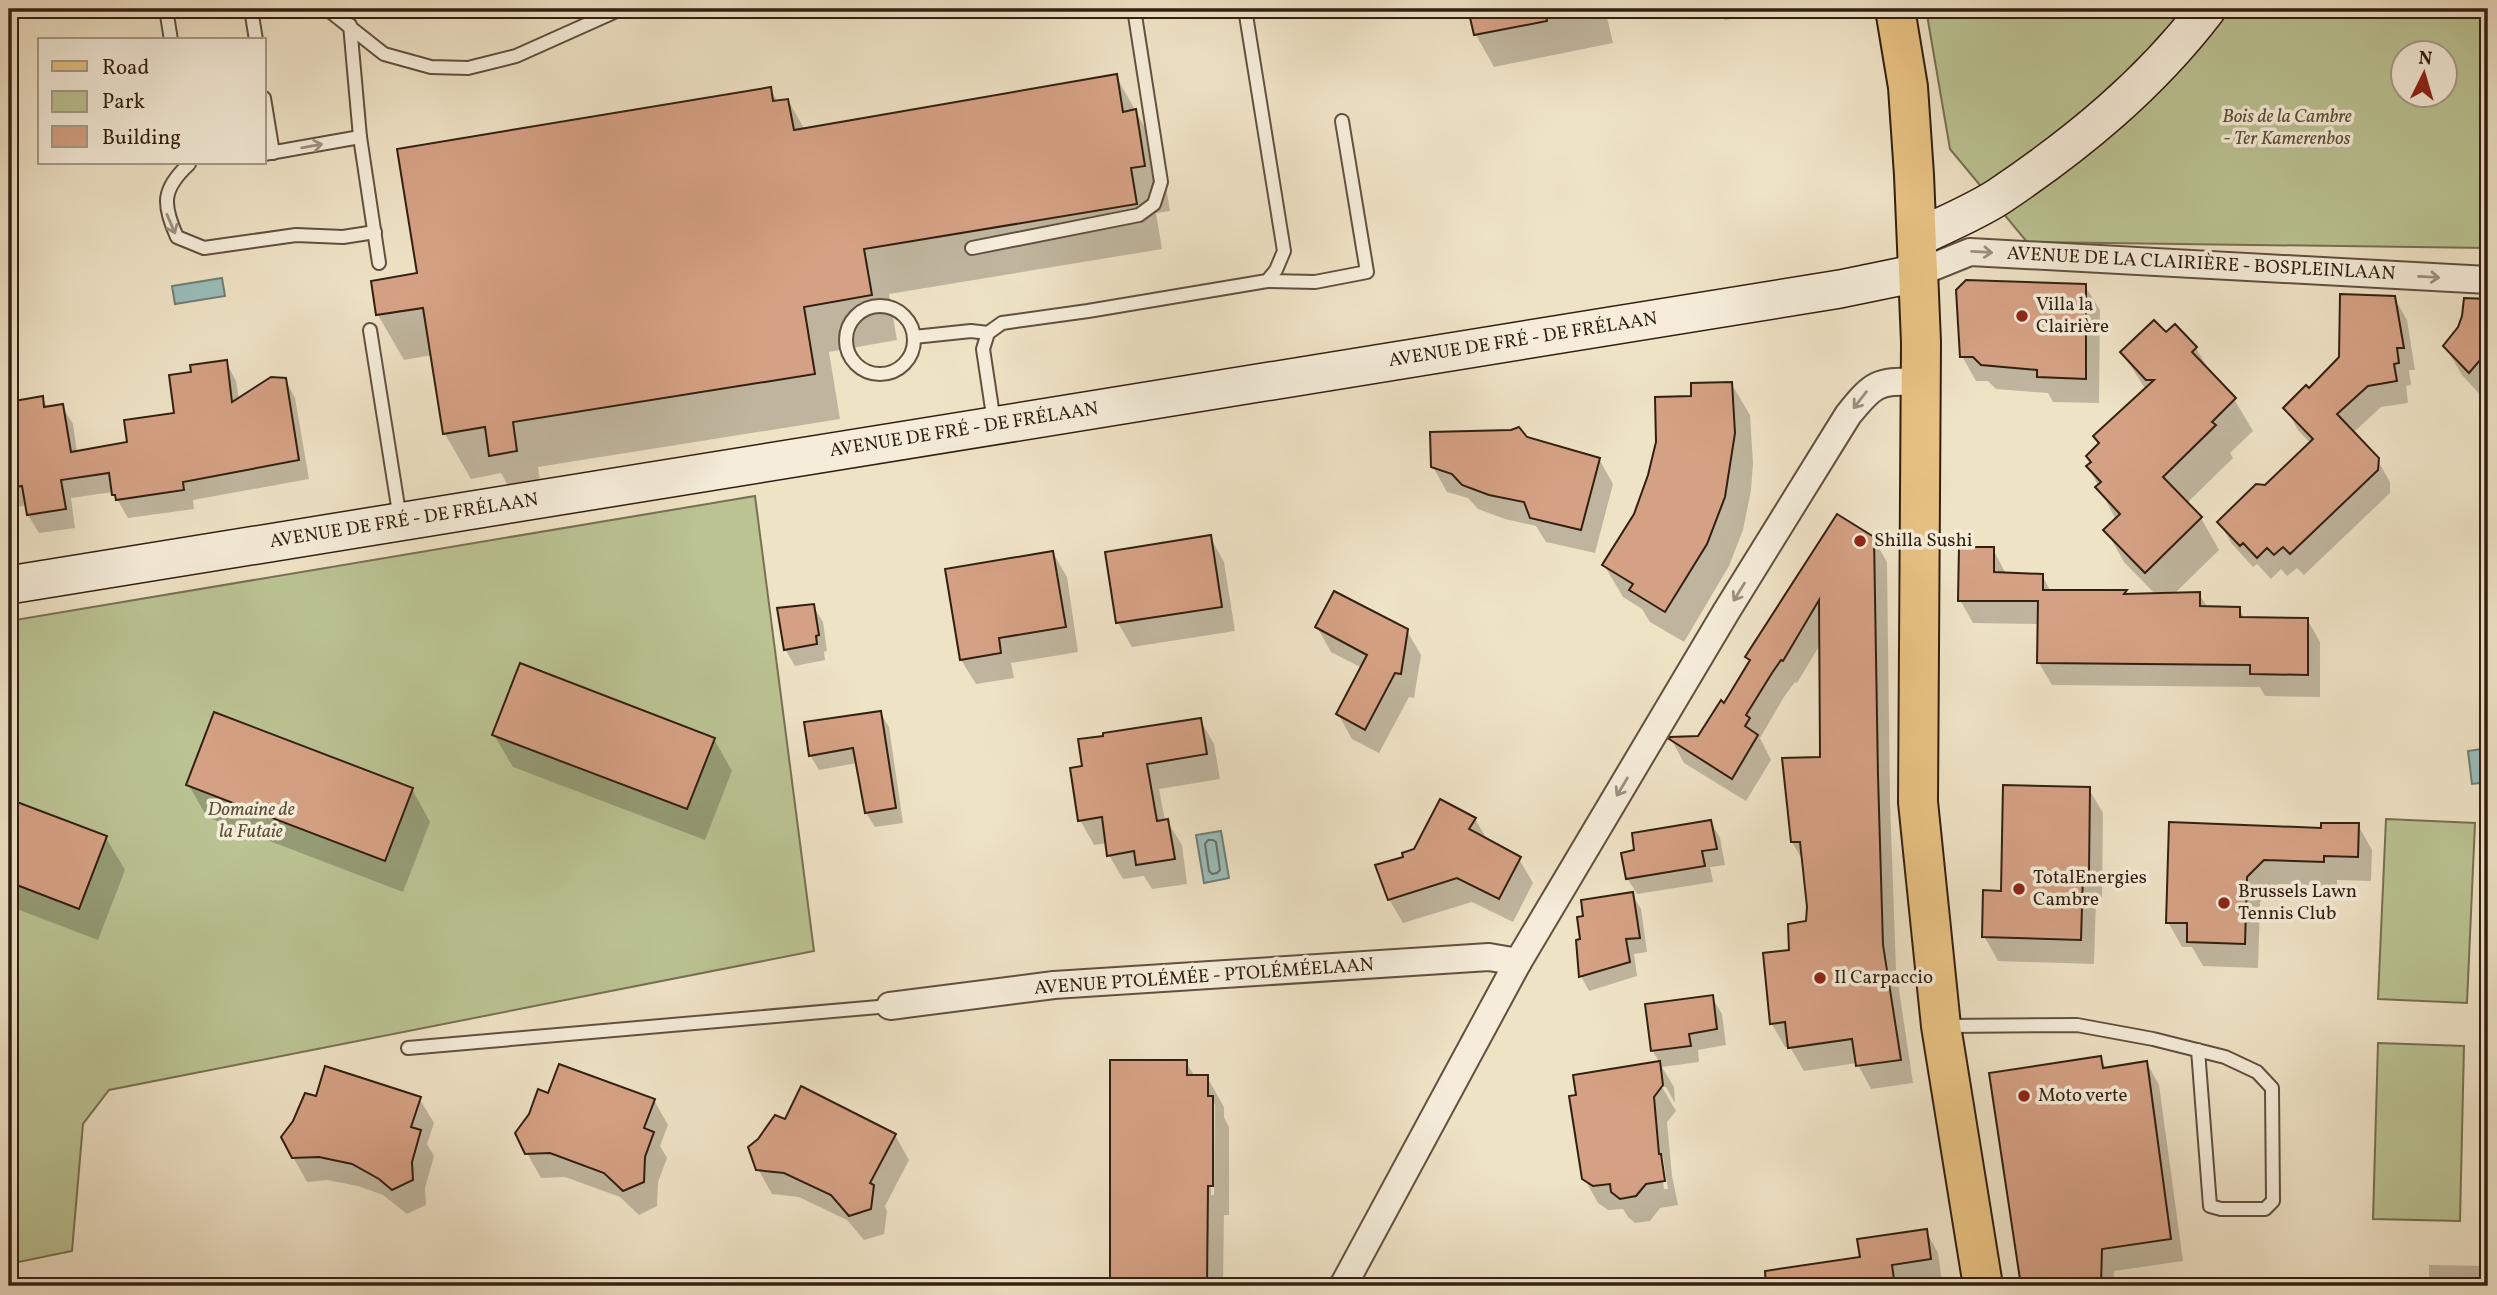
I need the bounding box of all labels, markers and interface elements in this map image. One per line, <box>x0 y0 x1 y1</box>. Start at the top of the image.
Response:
legend <box>38 38 266 164</box>
north arrow <box>2388 38 2458 108</box>
text: N <box>2417 46 2434 73</box>
text: Road <box>102 54 149 83</box>
text: Park <box>102 88 145 117</box>
park label: Bois de la Cambre - Ter Kamerenbos <box>2222 104 2352 152</box>
text: Building <box>102 124 181 153</box>
one-way arrow <box>300 139 323 152</box>
one-way arrow <box>165 212 178 234</box>
street label: AVENUE DE LA CLAIRIÈRE - BOSPLEINLAAN <box>2006 241 2396 287</box>
one-way arrow <box>1970 246 1993 259</box>
one-way arrow <box>2417 270 2440 283</box>
place label: Villa la Clairière <box>2036 292 2109 340</box>
street label: AVENUE DE FRÉ - DE FRÉLAAN <box>1387 306 1659 374</box>
marker: Villa la Clairière <box>2014 308 2030 324</box>
one-way arrow <box>1852 390 1868 408</box>
street label: AVENUE DE FRÉ - DE FRÉLAAN <box>828 396 1100 464</box>
street label: AVENUE DE FRÉ - DE FRÉLAAN <box>268 487 540 555</box>
place label: Shilla Sushi <box>1874 528 1973 554</box>
marker: Shilla Sushi <box>1852 533 1868 549</box>
one-way arrow <box>1731 582 1745 602</box>
one-way arrow <box>1615 777 1629 797</box>
park label: Domaine de la Futaie <box>207 797 295 845</box>
place label: TotalEnergies Cambre <box>2033 865 2147 913</box>
place label: Brussels Lawn Tennis Club <box>2238 879 2357 927</box>
marker: TotalEnergies Cambre <box>2011 881 2027 897</box>
marker: Brussels Lawn Tennis Club <box>2216 895 2232 911</box>
street label: AVENUE PTOLÉMÉE - PTOLÉMÉELAAN <box>1033 952 1375 1002</box>
place label: Il Carpaccio <box>1834 965 1933 991</box>
marker: Il Carpaccio <box>1812 970 1828 986</box>
place label: Moto verte <box>2038 1083 2128 1109</box>
marker: Moto verte <box>2016 1088 2032 1104</box>

